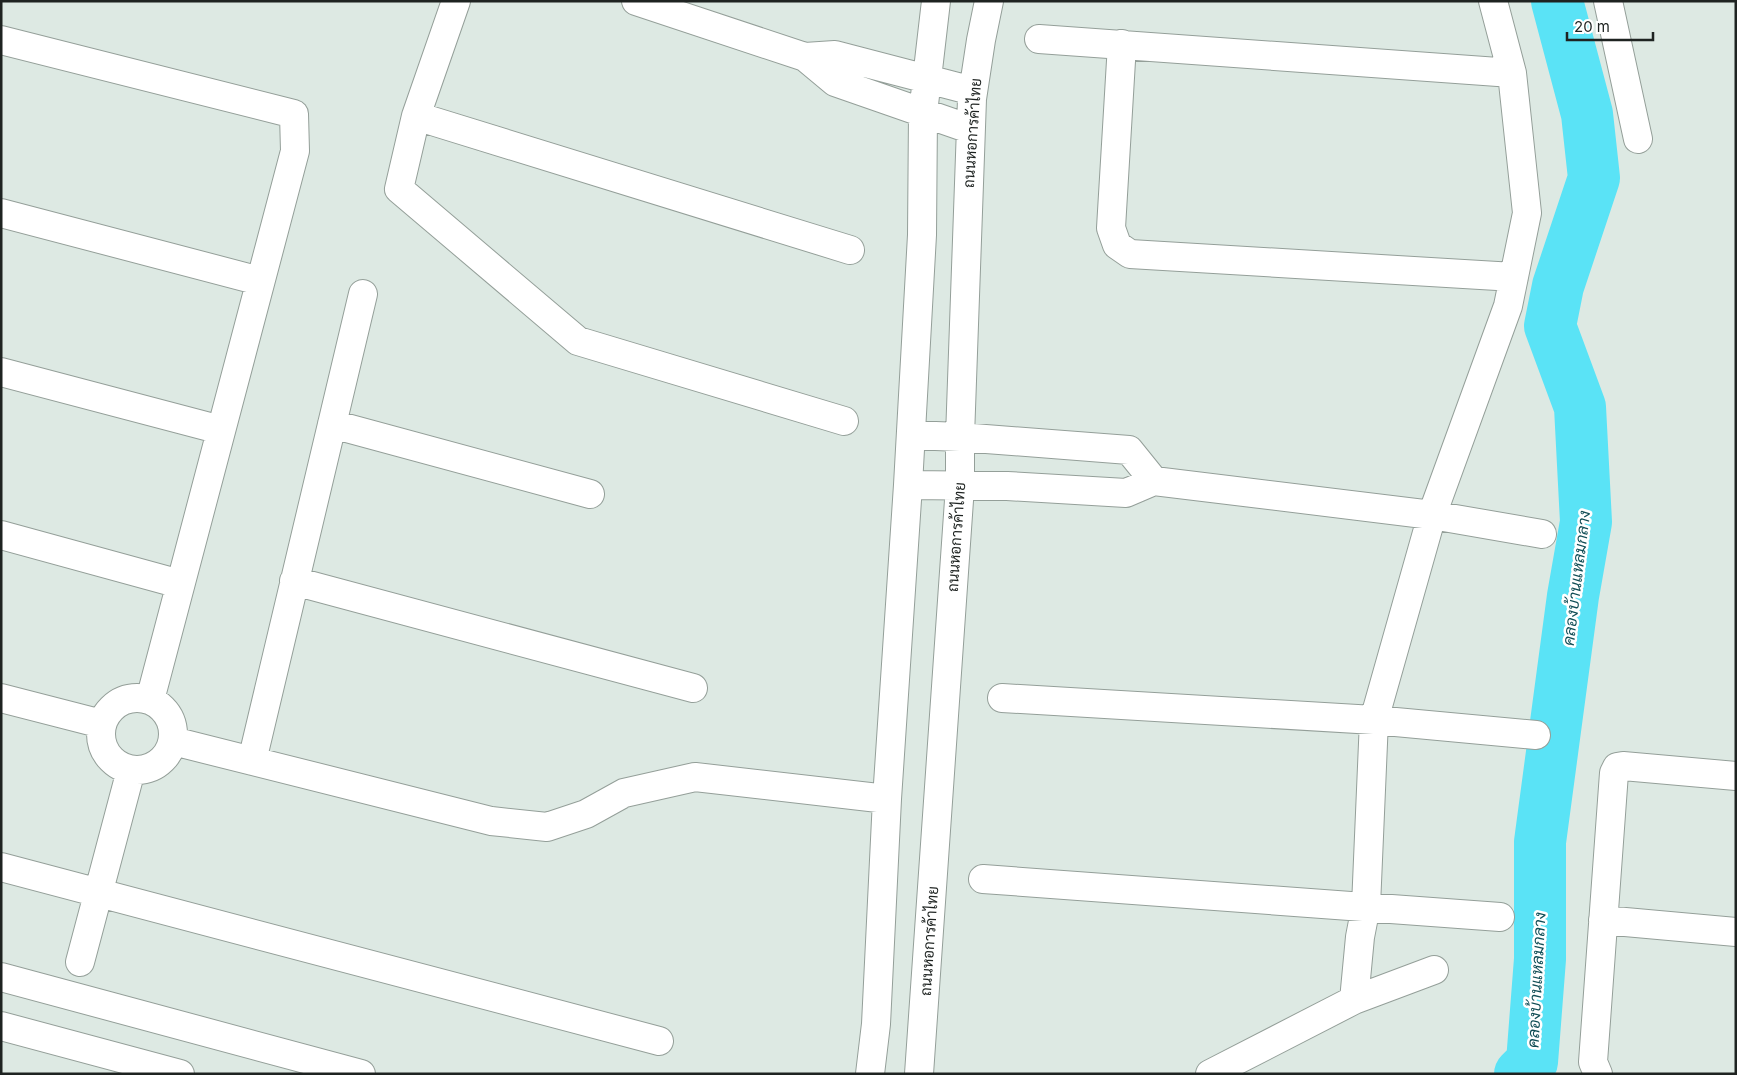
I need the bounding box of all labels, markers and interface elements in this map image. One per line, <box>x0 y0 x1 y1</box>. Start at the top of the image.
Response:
scale bar <box>1567 10 1653 42</box>
text: 20 m <box>1574 17 1610 36</box>
street label: ถนนหอการค้าไทย <box>959 77 985 189</box>
street label: ถนนหอการค้าไทย <box>943 481 969 593</box>
water label: คลองบ้านแหลมกลาง <box>1557 509 1594 647</box>
street label: ถนนหอการค้าไทย <box>916 885 942 997</box>
water label: คลองบ้านแหลมกลาง <box>1521 912 1550 1048</box>

